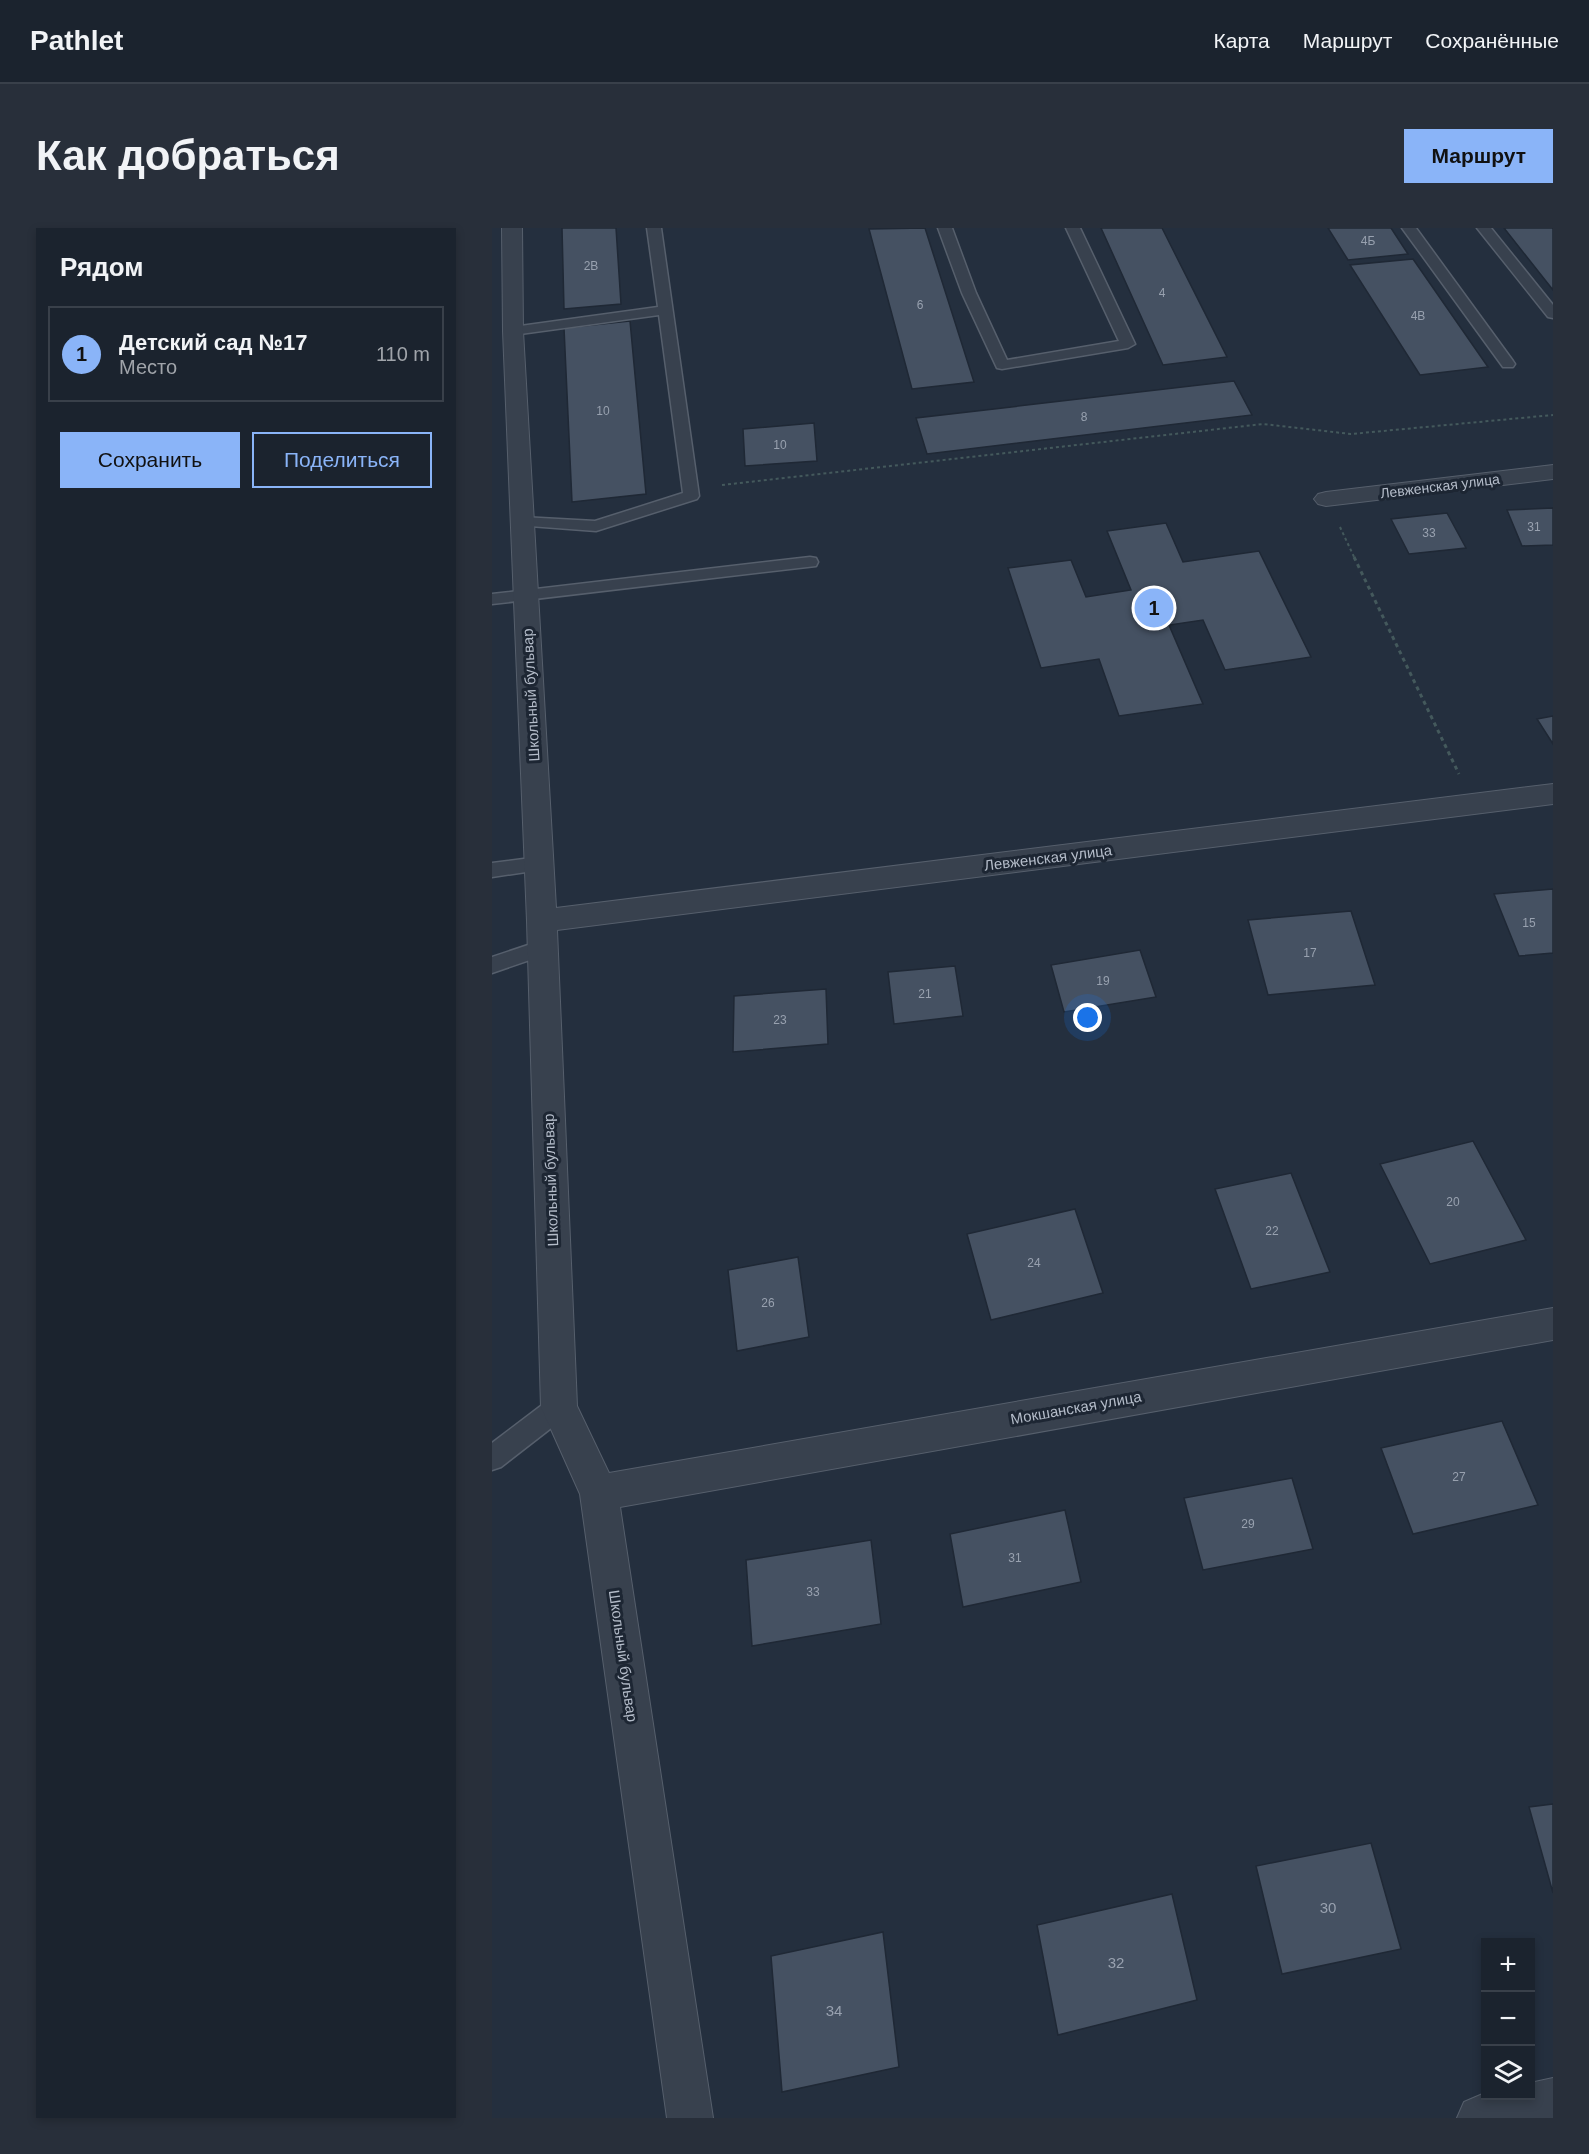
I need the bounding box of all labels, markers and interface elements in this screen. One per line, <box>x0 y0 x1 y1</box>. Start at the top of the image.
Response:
text: Pathlet <box>30 25 123 56</box>
text: Карта <box>1214 29 1270 52</box>
text: Маршрут <box>1303 29 1392 52</box>
text: Сохранённые <box>1425 29 1559 52</box>
button: Маршрут <box>1404 129 1553 183</box>
text: Как добраться <box>36 132 340 179</box>
house number: 4Б <box>1361 234 1375 248</box>
text: Рядом <box>60 252 143 282</box>
house number: 2В <box>584 259 598 273</box>
house number: 4 <box>1159 286 1166 300</box>
house number: 6 <box>917 298 924 312</box>
house number: 4В <box>1411 309 1425 323</box>
text: Детский сад №17 <box>119 330 308 355</box>
text: 1 <box>76 343 87 365</box>
text: 110 m <box>376 343 430 365</box>
text: Место <box>119 356 177 378</box>
house number: 10 <box>596 404 610 418</box>
house number: 8 <box>1081 410 1088 424</box>
button: Сохранить <box>60 432 240 488</box>
button: Поделиться <box>252 432 432 488</box>
house number: 10 <box>773 438 787 452</box>
street label: Левженская улица <box>1379 471 1501 501</box>
house number: 31 <box>1527 520 1541 534</box>
house number: 33 <box>1422 526 1436 540</box>
pin: 1 <box>1134 586 1174 631</box>
street label: Школьный бульвар <box>519 628 542 762</box>
street label: Левженская улица <box>983 841 1114 874</box>
house number: 15 <box>1522 916 1536 930</box>
house number: 17 <box>1303 946 1317 960</box>
house number: 19 <box>1096 974 1110 988</box>
house number: 21 <box>918 987 932 1001</box>
your location <box>1073 1003 1102 1032</box>
house number: 23 <box>773 1013 787 1027</box>
street label: Школьный бульвар <box>540 1113 561 1247</box>
house number: 20 <box>1446 1195 1460 1209</box>
house number: 22 <box>1265 1224 1279 1238</box>
house number: 24 <box>1027 1256 1041 1270</box>
house number: 26 <box>761 1296 775 1310</box>
street label: Мокшанская улица <box>1009 1388 1143 1427</box>
house number: 27 <box>1452 1470 1466 1484</box>
house number: 29 <box>1241 1517 1255 1531</box>
house number: 31 <box>1008 1551 1022 1565</box>
house number: 33 <box>806 1585 820 1599</box>
street label: Школьный бульвар <box>606 1589 641 1723</box>
house number: 30 <box>1320 1899 1336 1916</box>
map controls <box>1481 1938 1535 2100</box>
button: + <box>1481 1938 1535 1992</box>
house number: 32 <box>1108 1954 1124 1971</box>
button: − <box>1481 1992 1535 2046</box>
house number: 34 <box>826 2002 842 2019</box>
button: layers <box>1481 2046 1535 2100</box>

